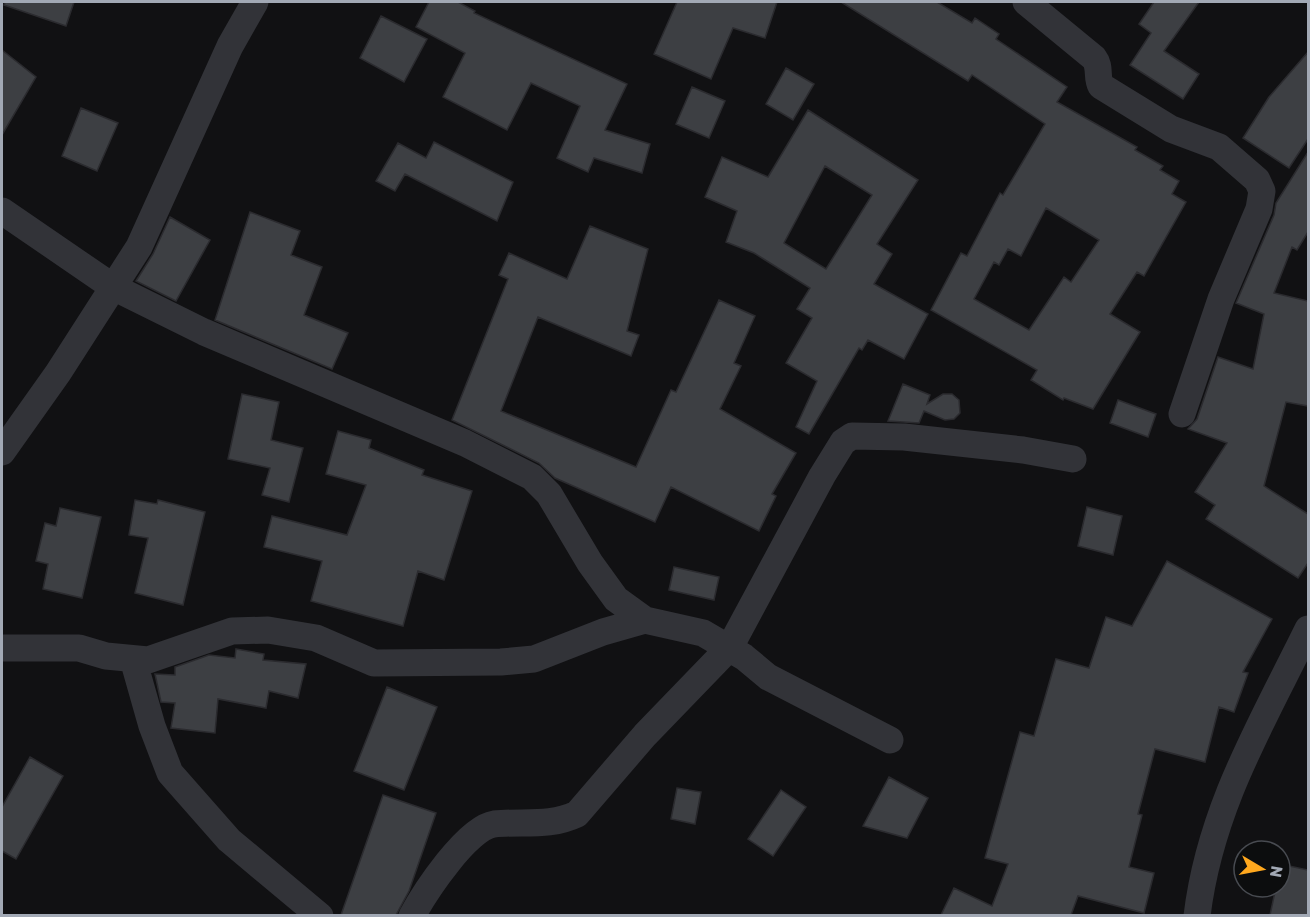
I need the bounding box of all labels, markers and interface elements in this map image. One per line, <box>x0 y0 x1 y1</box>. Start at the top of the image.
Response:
north arrow <box>1232 839 1292 899</box>
text: N <box>1266 864 1287 879</box>

